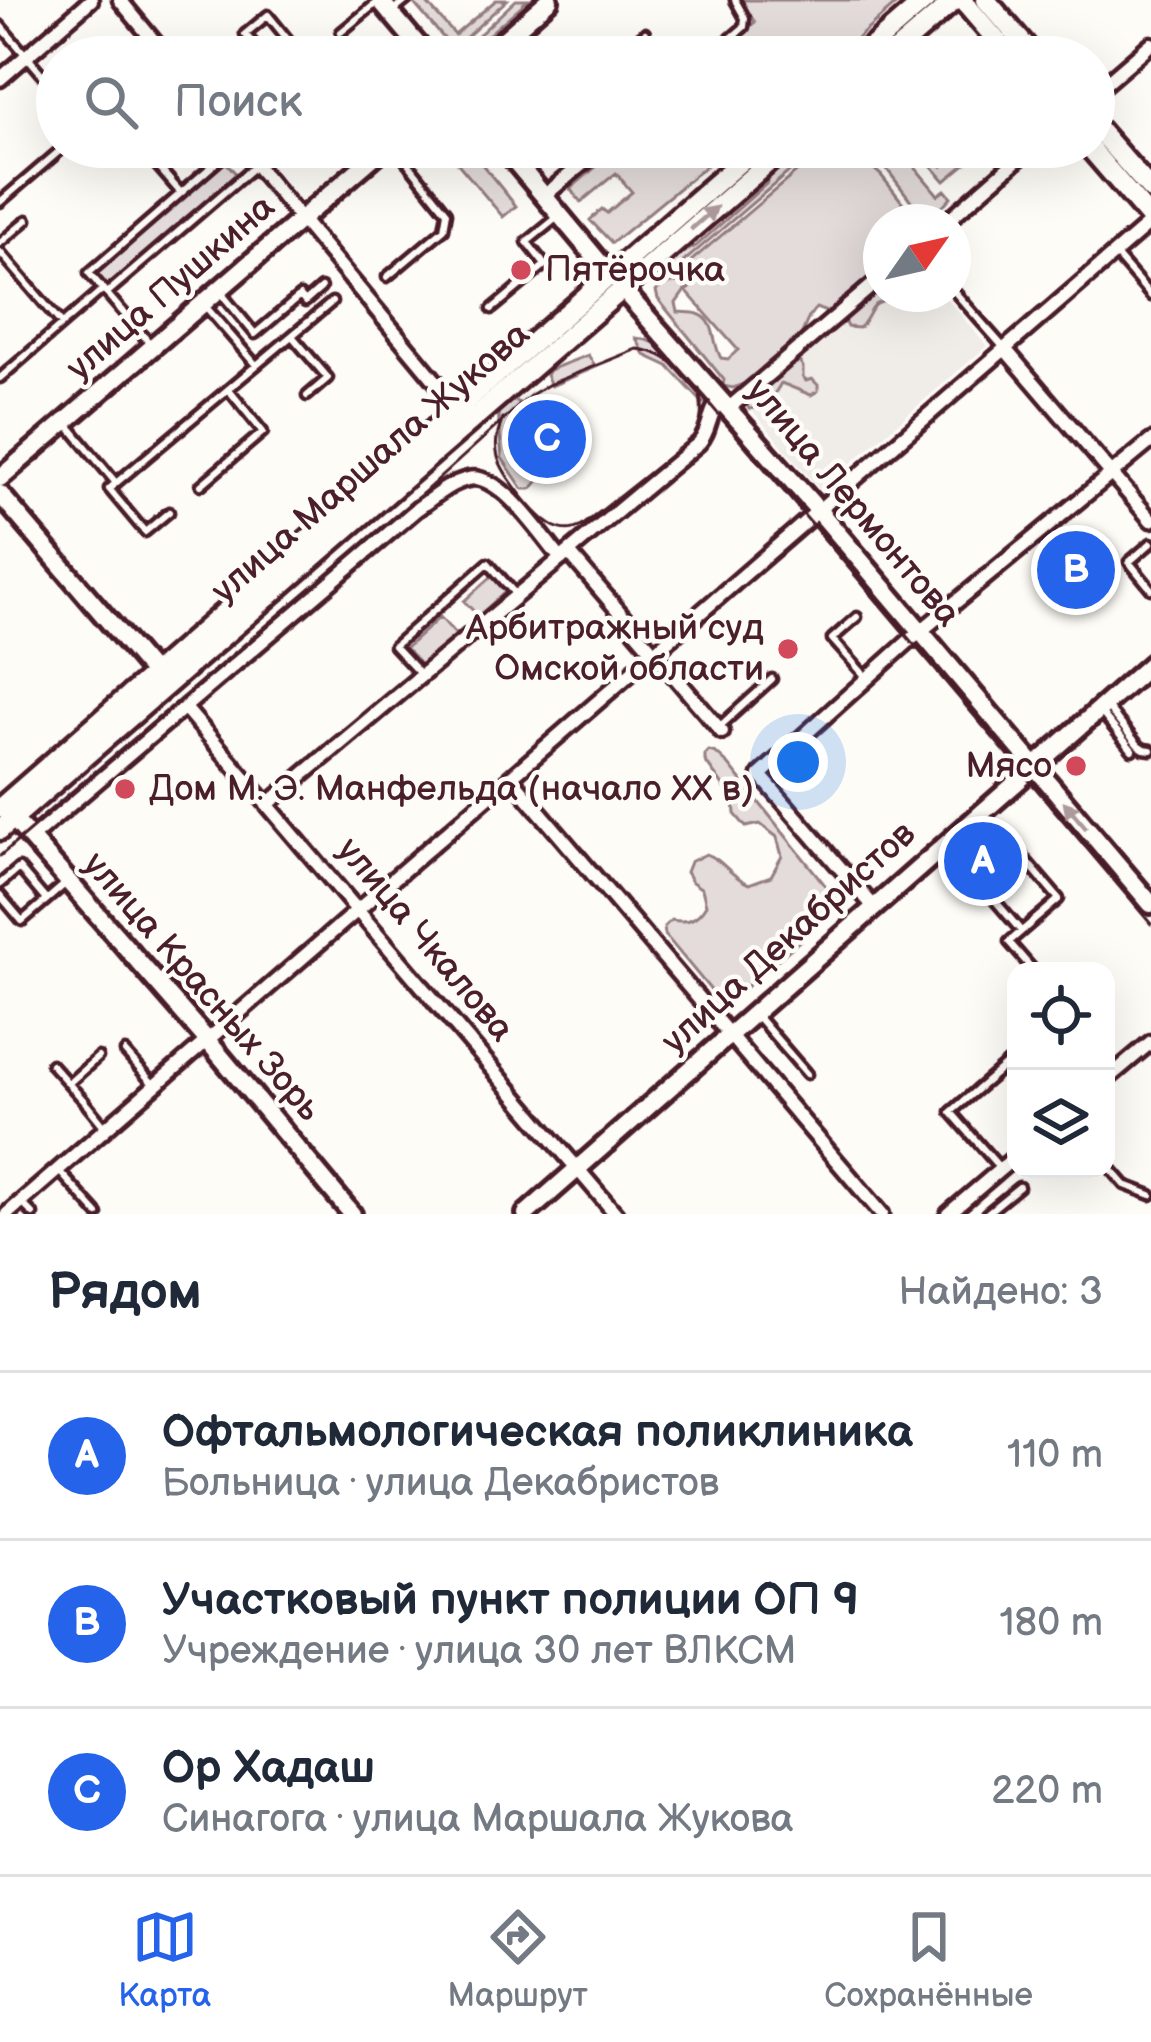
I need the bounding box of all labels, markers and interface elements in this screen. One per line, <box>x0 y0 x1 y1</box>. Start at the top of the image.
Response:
search box <box>36 36 1115 168</box>
icon: search <box>78 69 144 135</box>
text: Поиск <box>174 75 302 130</box>
street label: улица Пушкина <box>58 186 284 390</box>
north arrow <box>863 204 971 312</box>
one-way arrow <box>689 205 719 232</box>
place label: Пятёрочка <box>545 249 725 292</box>
marker: Пятёрочка <box>508 257 534 283</box>
street label: улица Маршала Жукова <box>203 313 539 613</box>
street label: улица Лермонтова <box>737 370 969 636</box>
pin: C <box>508 394 586 484</box>
pin: B <box>1037 525 1115 615</box>
place label: Арбитражный суд Омской области <box>465 607 764 691</box>
marker: Арбитражный суд Омской области <box>775 636 801 662</box>
your location <box>768 732 828 792</box>
place label: Мясо <box>965 745 1052 788</box>
marker: Мясо <box>1063 753 1089 779</box>
place label: Дом М. Э. Манфельда (начало XX в) <box>149 768 754 811</box>
marker: Дом М. Э. Манфельда (начало XX в) <box>112 776 138 802</box>
one-way arrow <box>1062 800 1089 830</box>
street label: улица Декабристов <box>653 813 925 1063</box>
pin: A <box>944 816 1022 906</box>
street label: улица Чкалова <box>327 829 523 1051</box>
street label: улица Красных Зорь <box>74 844 331 1130</box>
map controls <box>1007 962 1115 1178</box>
button: locate <box>1007 962 1115 1070</box>
button: layers <box>1007 1070 1115 1178</box>
text: Рядом <box>48 1262 202 1323</box>
text: Найдено: 3 <box>898 1269 1103 1316</box>
text: Офтальмологическая поликлиника <box>162 1405 913 1460</box>
text: A <box>75 1432 99 1479</box>
text: 110 m <box>1007 1432 1103 1479</box>
text: Больница · улица Декабристов <box>162 1460 719 1507</box>
text: Участковый пункт полиции ОП 9 <box>162 1573 859 1628</box>
text: B <box>73 1600 101 1647</box>
text: 180 m <box>999 1600 1103 1647</box>
text: Учреждение · улица 30 лет ВЛКСМ <box>162 1628 796 1675</box>
text: Ор Хадаш <box>162 1741 375 1796</box>
text: C <box>73 1768 101 1815</box>
text: 220 m <box>991 1768 1103 1815</box>
text: Синагога · улица Маршала Жукова <box>162 1796 794 1843</box>
tab: Карта <box>118 1904 211 2016</box>
tab: Маршрут <box>448 1904 588 2016</box>
tab: Сохранённые <box>824 1904 1033 2016</box>

